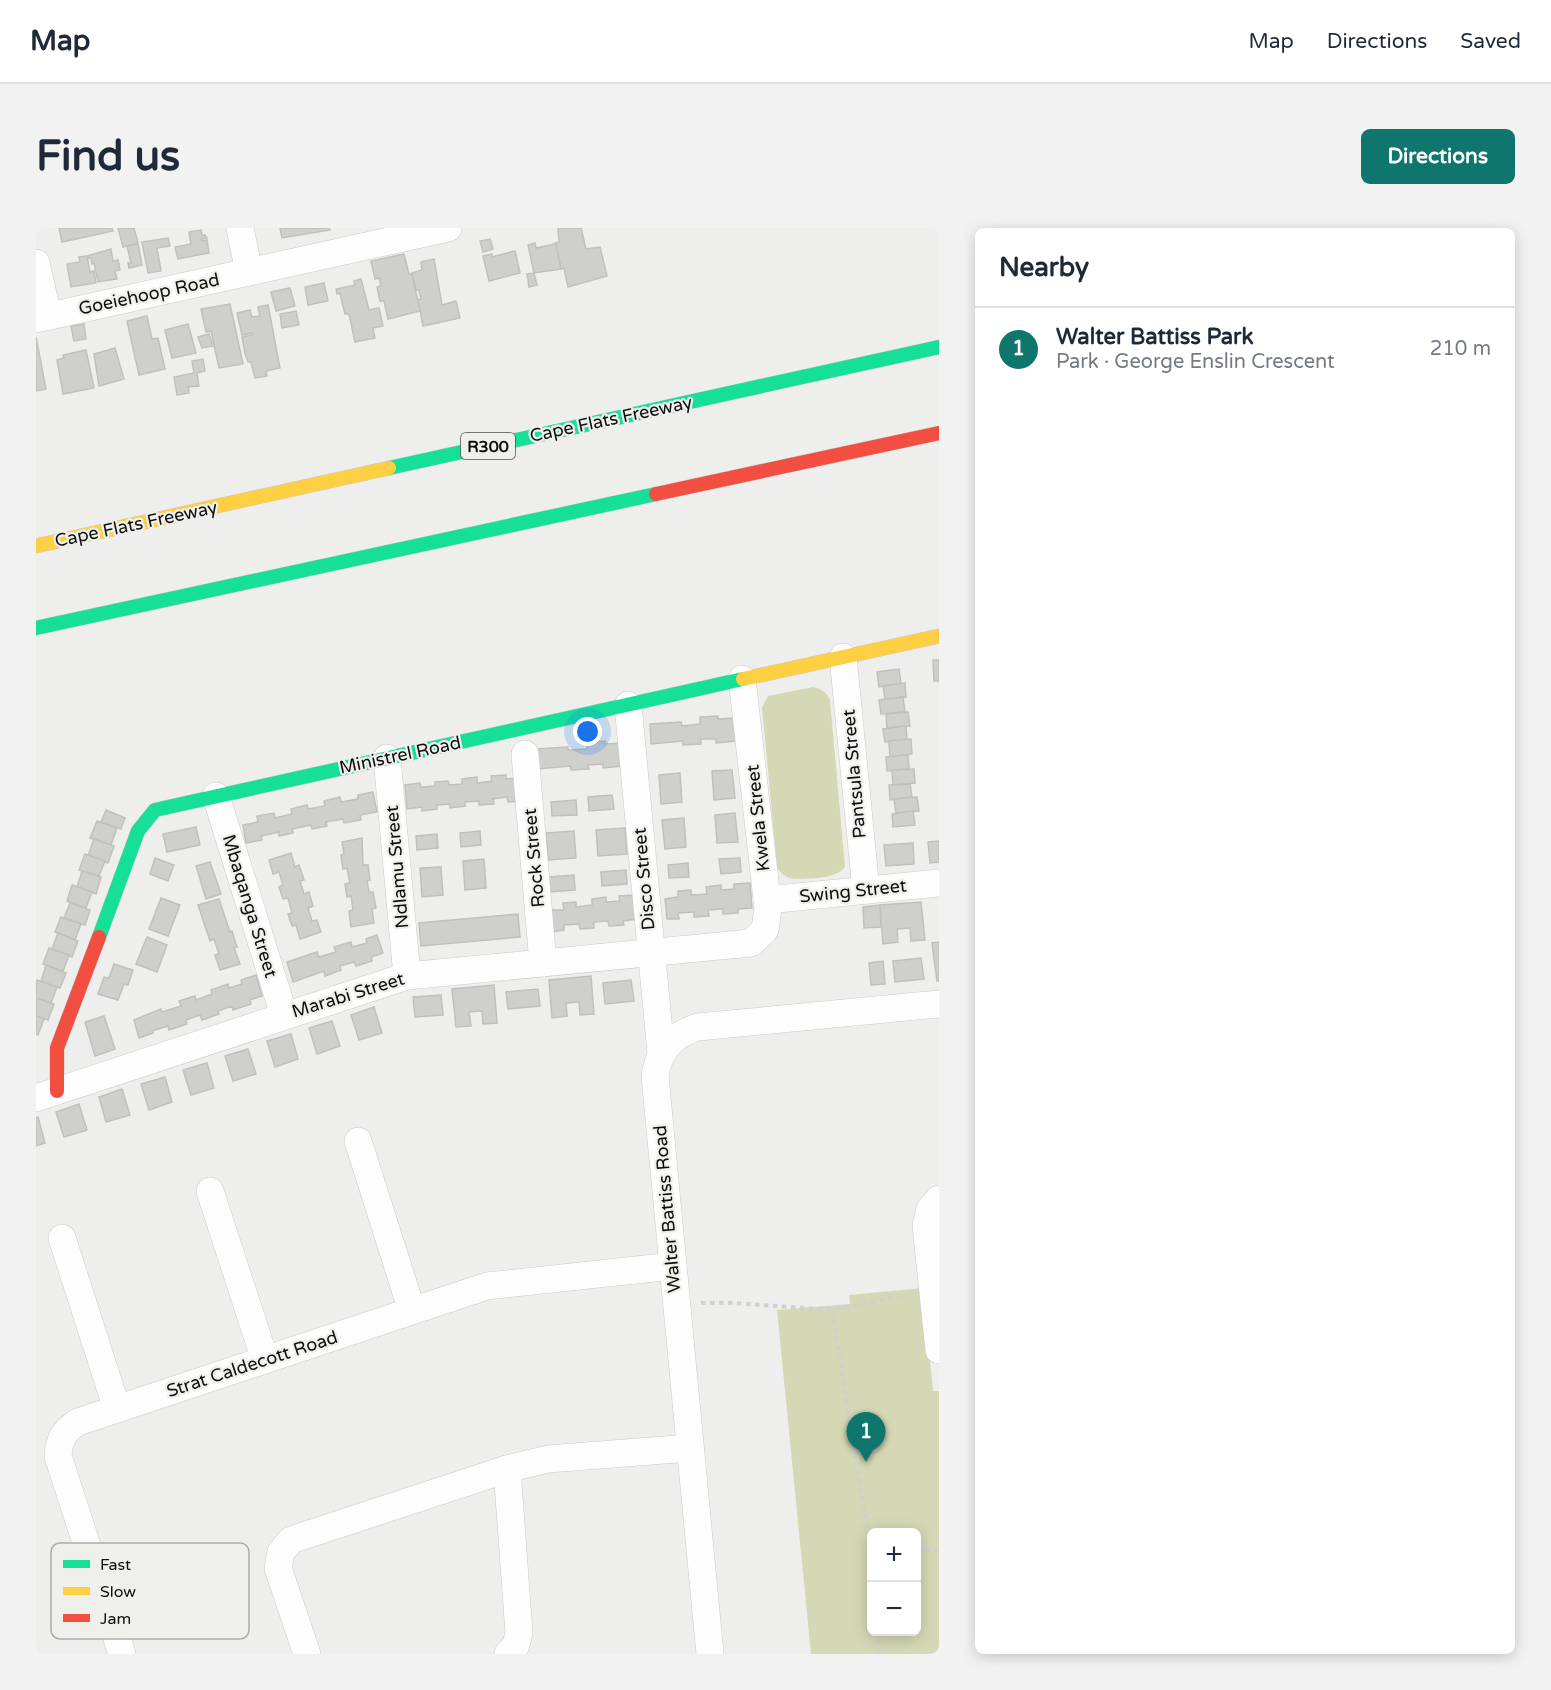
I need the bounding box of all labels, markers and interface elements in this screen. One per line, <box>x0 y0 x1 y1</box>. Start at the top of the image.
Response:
text: Map <box>30 24 90 58</box>
text: Map <box>1248 29 1294 54</box>
text: Directions <box>1327 29 1427 54</box>
text: Saved <box>1460 29 1521 54</box>
button: Directions <box>1361 129 1515 184</box>
text: Find us <box>36 131 180 182</box>
text: Nearby <box>999 252 1089 283</box>
street label: Goeiehoop Road <box>77 268 221 320</box>
text: Walter Battiss Park <box>1056 324 1254 350</box>
text: 1 <box>1012 337 1025 361</box>
text: 210 m <box>1430 337 1491 361</box>
text: Park · George Enslin Crescent <box>1056 350 1335 374</box>
street label: Cape Flats Freeway <box>528 391 694 447</box>
road number: R300 <box>461 433 515 459</box>
street label: Cape Flats Freeway <box>53 496 219 552</box>
street label: Pantsula Street <box>837 708 871 840</box>
your location <box>573 717 602 746</box>
street label: Ministrel Road <box>337 731 463 779</box>
street label: Kwela Street <box>741 763 775 872</box>
street label: Ndlamu Street <box>381 804 413 930</box>
street label: Rock Street <box>519 807 549 908</box>
street label: Disco Street <box>629 827 659 931</box>
street label: Mbaqanga Street <box>218 832 282 980</box>
street label: Swing Street <box>798 874 908 908</box>
street label: Marabi Street <box>289 967 407 1023</box>
street label: Walter Battiss Road <box>649 1124 685 1294</box>
street label: Strat Caldecott Road <box>164 1326 340 1402</box>
pin: 1 <box>846 1412 886 1462</box>
map controls <box>867 1528 921 1636</box>
button: + <box>867 1528 921 1582</box>
legend <box>51 1543 249 1639</box>
text: Fast <box>100 1555 131 1575</box>
text: Slow <box>100 1582 136 1602</box>
button: − <box>867 1582 921 1636</box>
text: Jam <box>100 1609 131 1629</box>

